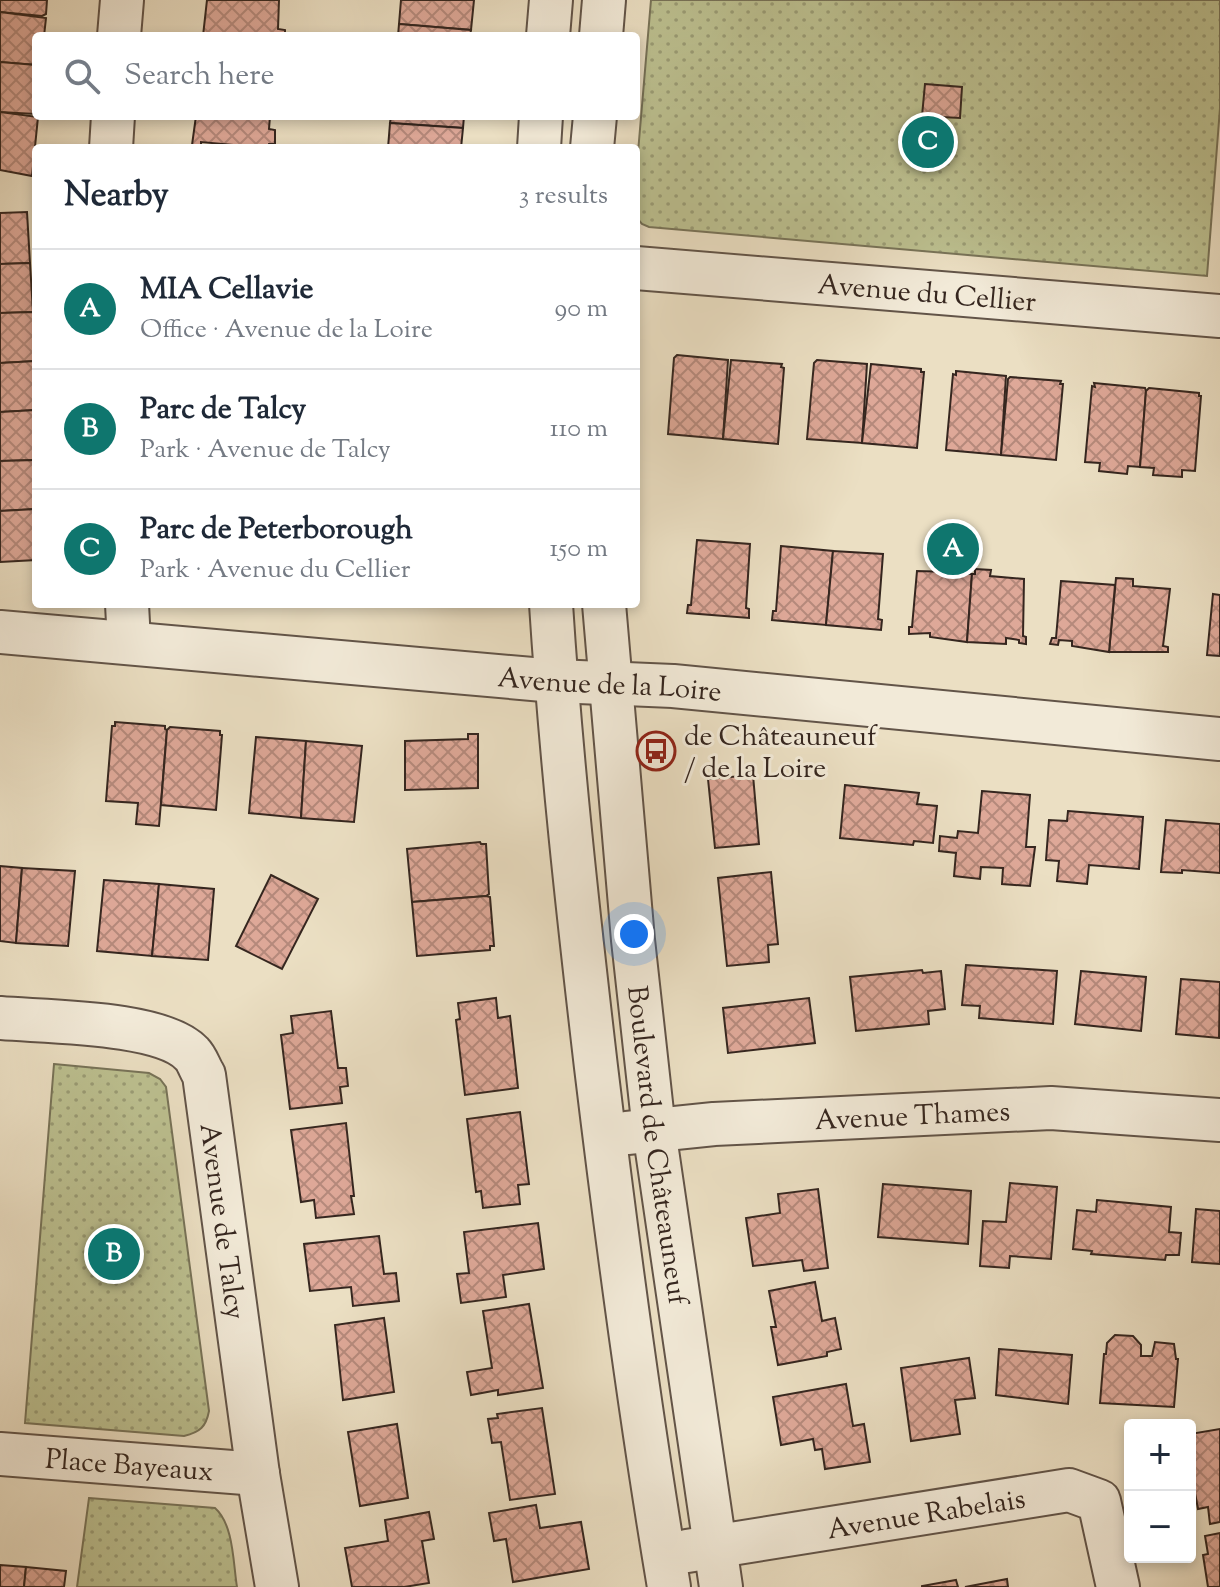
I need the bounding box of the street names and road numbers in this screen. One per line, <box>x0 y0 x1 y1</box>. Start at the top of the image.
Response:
street label: Avenue du Cellier <box>816 266 1038 324</box>
street label: Avenue de la Loire <box>496 659 723 714</box>
street label: Boulevard de Châteauneuf <box>615 984 697 1309</box>
street label: Avenue Thames <box>814 1093 1011 1142</box>
street label: Avenue de Talcy <box>188 1121 254 1322</box>
street label: Place Bayeaux <box>44 1441 215 1493</box>
street label: Avenue Rabelais <box>824 1480 1028 1551</box>

